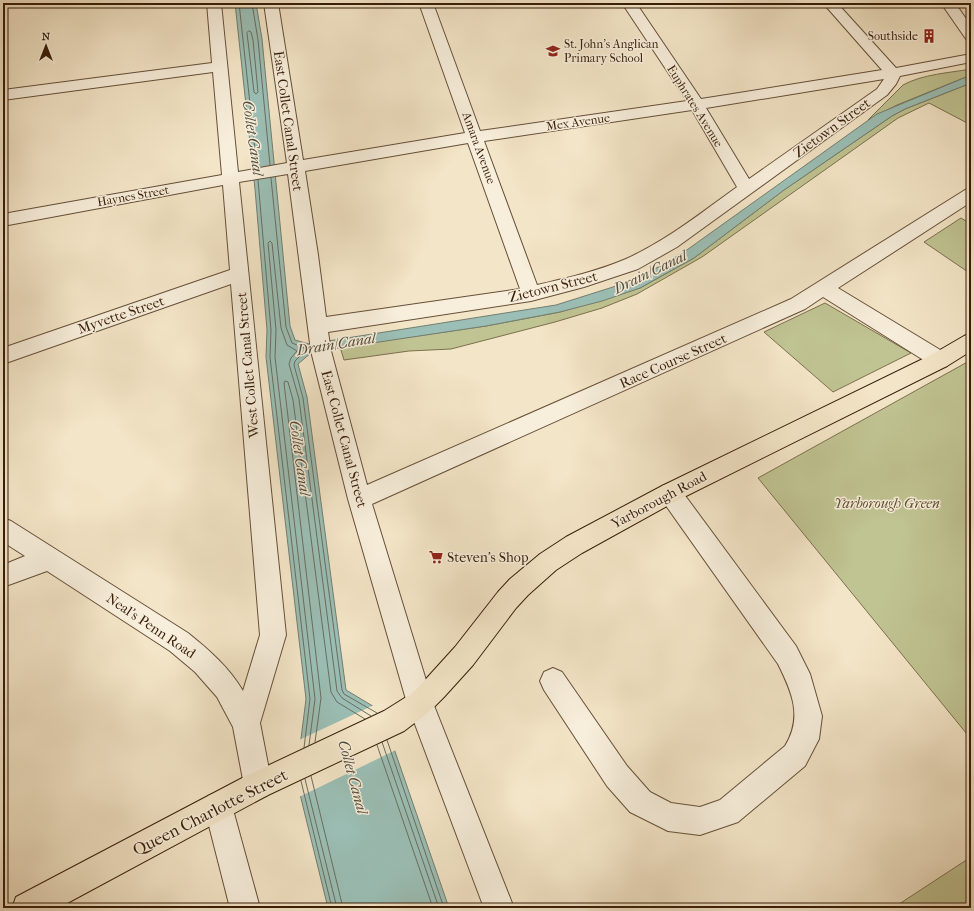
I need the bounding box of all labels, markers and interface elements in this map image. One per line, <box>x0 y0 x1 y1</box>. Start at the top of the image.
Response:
north arrow <box>26 26 66 66</box>
building icon: Southside <box>921 28 937 44</box>
place label: Southside <box>868 29 918 43</box>
text: N <box>42 30 51 43</box>
place label: St. John's Anglican Primary School <box>564 37 659 65</box>
school or university icon: St. John's Anglican Primary School <box>545 43 561 59</box>
street label: East Collet Canal Street <box>270 50 306 192</box>
street label: Euphrates Avenue <box>664 62 726 150</box>
street label: Zietown Street <box>790 94 874 162</box>
water label: Collet Canal <box>239 99 268 179</box>
street label: Amara Avenue <box>459 109 498 186</box>
street label: Mex Avenue <box>545 111 611 133</box>
street label: Haynes Street <box>96 183 171 209</box>
water label: Drain/Canal <box>609 245 692 298</box>
street label: Zietown Street <box>507 268 599 306</box>
street label: West Collet Canal Street <box>233 291 263 440</box>
street label: Myvette Street <box>75 292 167 338</box>
water label: Drain/Canal <box>294 329 379 359</box>
street label: Race Course Street <box>617 330 729 392</box>
street label: East Collet Canal Street <box>317 368 371 510</box>
water label: Collet Canal <box>286 419 315 499</box>
street label: Yarborough Road <box>608 468 710 533</box>
park label: Yarborough Green <box>834 495 940 512</box>
supermarket icon: Steven's Shop <box>428 549 444 565</box>
place label: Steven's Shop <box>447 549 529 566</box>
street label: Neal's Penn Road <box>103 590 199 662</box>
water label: Collet Canal <box>335 738 372 818</box>
street label: Queen Charlotte Street <box>129 764 291 860</box>

